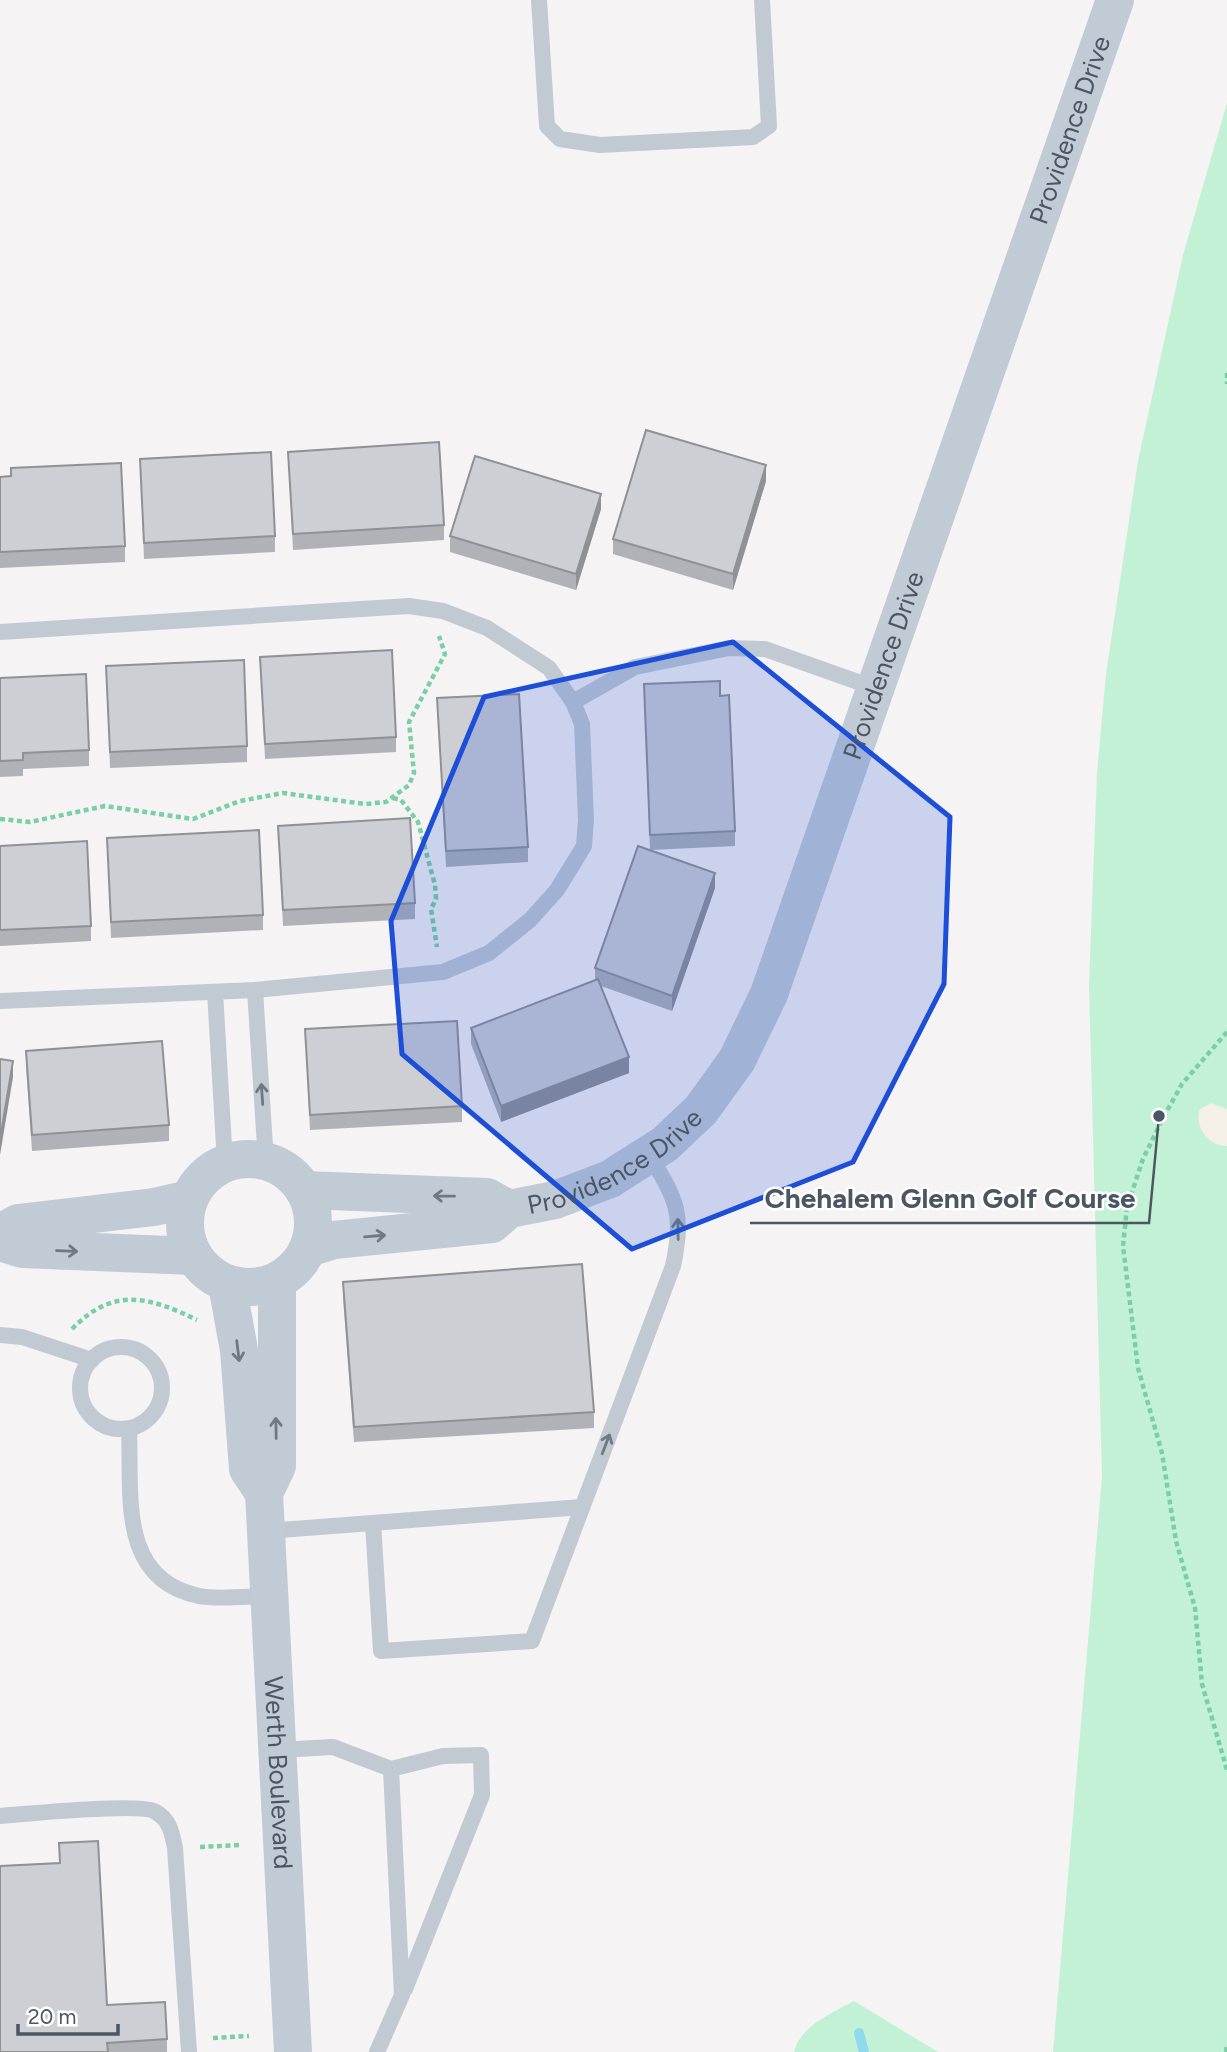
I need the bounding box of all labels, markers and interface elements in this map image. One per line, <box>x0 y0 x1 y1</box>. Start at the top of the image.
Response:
street label: Providence Drive <box>1022 32 1117 228</box>
street label: Providence Drive <box>836 567 931 764</box>
one-way arrow <box>255 1083 268 1105</box>
street label: Providence Drive <box>524 1102 709 1221</box>
callout: Chehalem Glenn Golf Course <box>750 1174 1149 1223</box>
text: Chehalem Glenn Golf Course <box>764 1181 1136 1215</box>
one-way arrow <box>433 1190 456 1203</box>
one-way arrow <box>672 1218 685 1241</box>
one-way arrow <box>363 1229 386 1242</box>
one-way arrow <box>55 1244 78 1257</box>
one-way arrow <box>232 1339 245 1362</box>
one-way arrow <box>270 1417 283 1440</box>
one-way arrow <box>601 1433 613 1455</box>
street label: Werth Boulevard <box>258 1675 299 1870</box>
scale bar <box>18 1993 117 2037</box>
text: 20 m <box>28 2004 76 2029</box>

